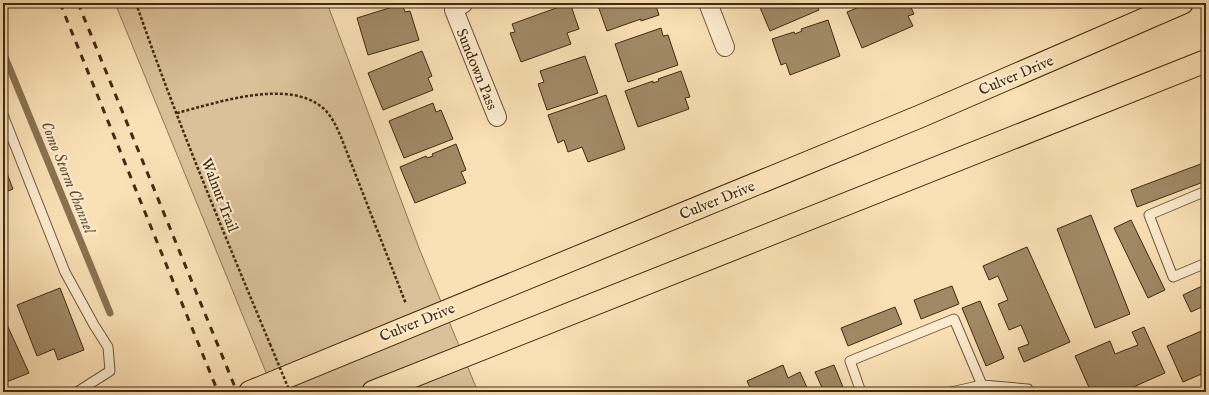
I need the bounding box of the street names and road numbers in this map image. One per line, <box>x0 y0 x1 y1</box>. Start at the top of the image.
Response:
street label: Sundown Pass <box>452 26 501 113</box>
street label: Culver Drive <box>976 51 1057 100</box>
street label: Walnut Trail <box>197 155 243 236</box>
street label: Culver Drive <box>677 177 758 224</box>
street label: Culver Drive <box>377 299 458 346</box>

